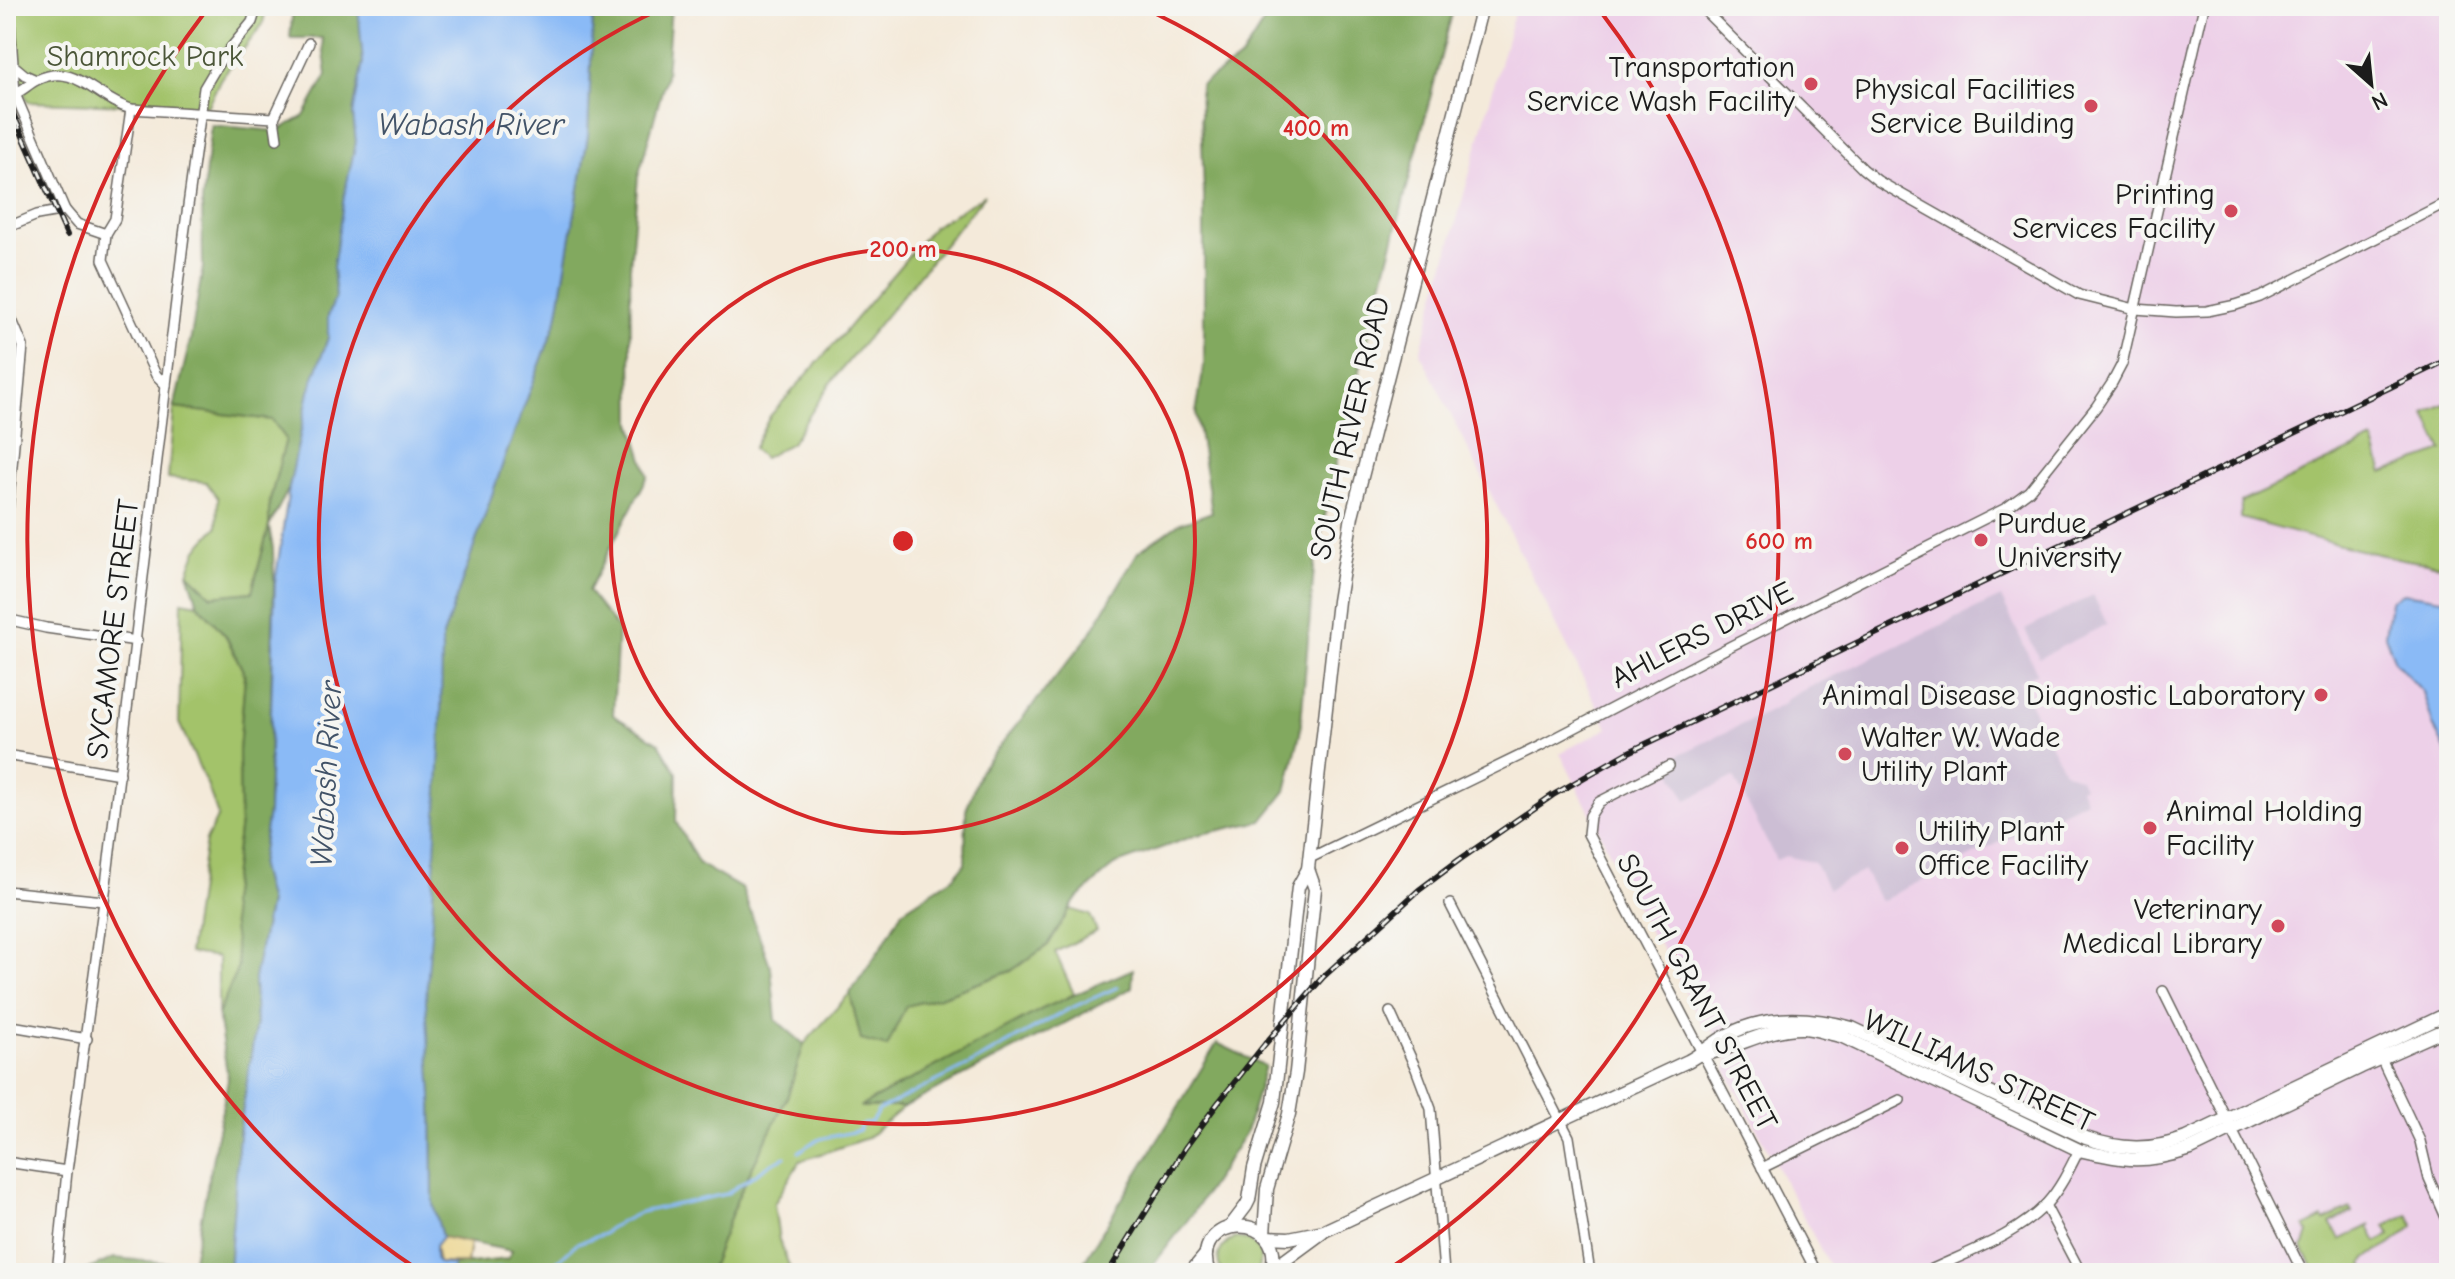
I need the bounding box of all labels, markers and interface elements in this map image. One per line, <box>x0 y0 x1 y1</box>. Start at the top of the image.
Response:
park label: Shamrock Park <box>47 39 244 74</box>
north arrow <box>2331 44 2411 124</box>
place label: Transportation Service Wash Facility <box>1527 50 1796 119</box>
place label: Physical Facilities Service Building <box>1854 72 2075 141</box>
marker: Transportation Service Wash Facility <box>1802 75 1820 93</box>
text: N <box>2367 86 2392 116</box>
marker: Physical Facilities Service Building <box>2082 97 2100 115</box>
water label: Wabash River <box>378 106 565 143</box>
text: 400 m <box>1283 114 1349 142</box>
place label: Printing Services Facility <box>2012 177 2216 246</box>
marker: Printing Services Facility <box>2222 202 2240 220</box>
text: 200 m <box>869 235 937 263</box>
street label: SOUTH RIVER ROAD <box>1303 293 1397 563</box>
street label: SYCAMORE STREET <box>80 497 146 761</box>
place label: Purdue University <box>1997 506 2122 575</box>
centre of rings <box>889 527 917 555</box>
text: 600 m <box>1745 527 1813 555</box>
marker: Purdue University <box>1972 531 1990 549</box>
street label: AHLERS DRIVE <box>1605 574 1799 696</box>
place label: Animal Disease Diagnostic Laboratory <box>1822 678 2306 713</box>
water label: Wabash River <box>303 679 349 868</box>
marker: Animal Disease Diagnostic Laboratory <box>2312 686 2330 704</box>
place label: Walter W. Wade Utility Plant <box>1861 720 2060 789</box>
marker: Walter W. Wade Utility Plant <box>1836 745 1854 763</box>
place label: Animal Holding Facility <box>2166 794 2363 863</box>
place label: Utility Plant Office Facility <box>1918 814 2089 883</box>
marker: Animal Holding Facility <box>2141 819 2159 837</box>
marker: Utility Plant Office Facility <box>1893 839 1911 857</box>
street label: SOUTH GRANT STREET <box>1609 848 1785 1137</box>
place label: Veterinary Medical Library <box>2063 892 2263 961</box>
marker: Veterinary Medical Library <box>2269 917 2287 935</box>
street label: WILLIAMS STREET <box>1858 1002 2100 1140</box>

